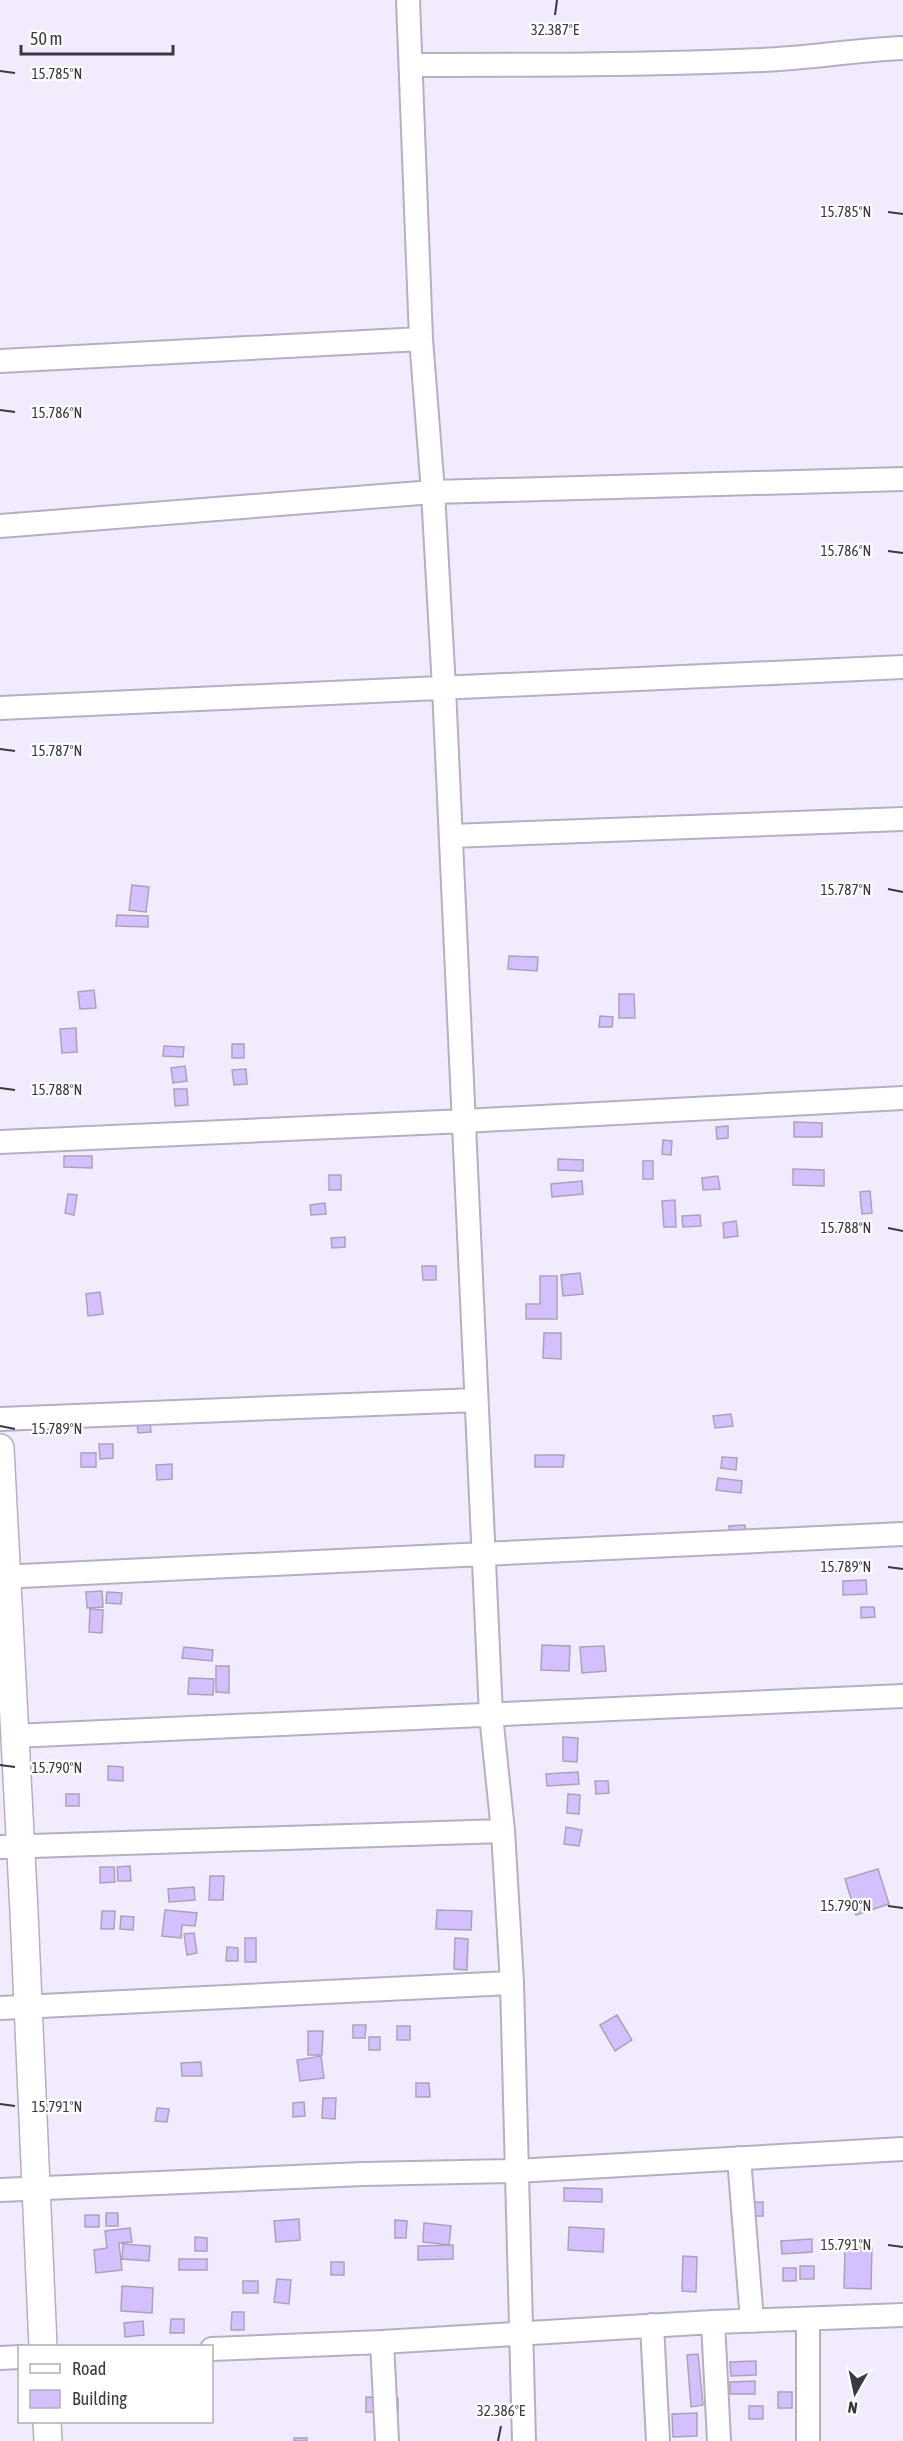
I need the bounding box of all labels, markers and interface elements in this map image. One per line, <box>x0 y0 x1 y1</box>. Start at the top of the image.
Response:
scale bar <box>21 18 172 56</box>
text: 32.387°E <box>531 21 580 38</box>
text: 50 m <box>30 28 62 49</box>
text: 15.785°N <box>32 65 82 82</box>
text: 15.785°N <box>821 203 871 220</box>
text: 15.786°N <box>32 404 82 421</box>
text: 15.786°N <box>821 542 871 559</box>
text: 15.787°N <box>32 742 82 759</box>
text: 15.787°N <box>821 881 871 898</box>
text: 15.788°N <box>32 1081 82 1098</box>
text: 15.788°N <box>821 1219 871 1236</box>
text: 15.789°N <box>32 1420 82 1437</box>
text: 15.789°N <box>821 1558 871 1575</box>
text: 15.790°N <box>32 1759 82 1776</box>
text: 15.790°N <box>821 1897 871 1914</box>
text: 15.791°N <box>32 2098 82 2115</box>
text: 15.791°N <box>821 2236 871 2253</box>
legend <box>18 2345 213 2423</box>
text: Road <box>72 2358 106 2379</box>
north arrow <box>825 2363 885 2423</box>
text: Building <box>72 2388 127 2409</box>
text: N <box>847 2398 859 2417</box>
text: 32.386°E <box>477 2402 526 2419</box>

